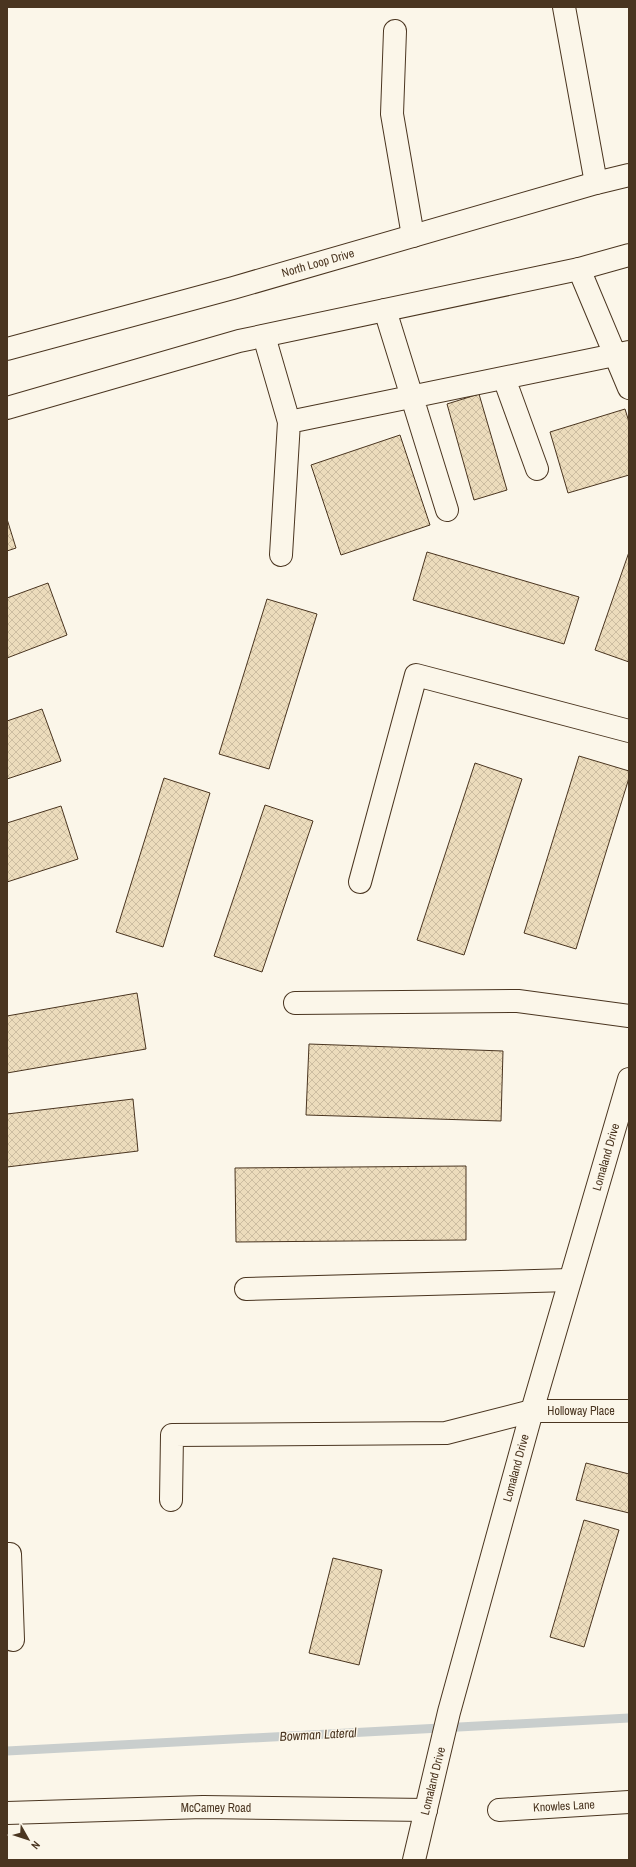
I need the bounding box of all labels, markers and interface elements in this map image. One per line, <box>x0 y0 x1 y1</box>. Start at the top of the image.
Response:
street label: North Loop Drive <box>280 245 356 281</box>
street label: Lomaland Drive <box>589 1121 623 1193</box>
street label: Holloway Place <box>547 1403 615 1419</box>
street label: Lomaland Drive <box>499 1432 533 1504</box>
water label: Bowman Lateral <box>279 1724 358 1745</box>
street label: Lomaland Drive <box>417 1745 449 1817</box>
street label: Knowles Lane <box>533 1796 595 1816</box>
street label: McCamey Road <box>181 1800 251 1816</box>
north arrow <box>8 1819 48 1859</box>
text: N <box>28 1838 43 1852</box>

